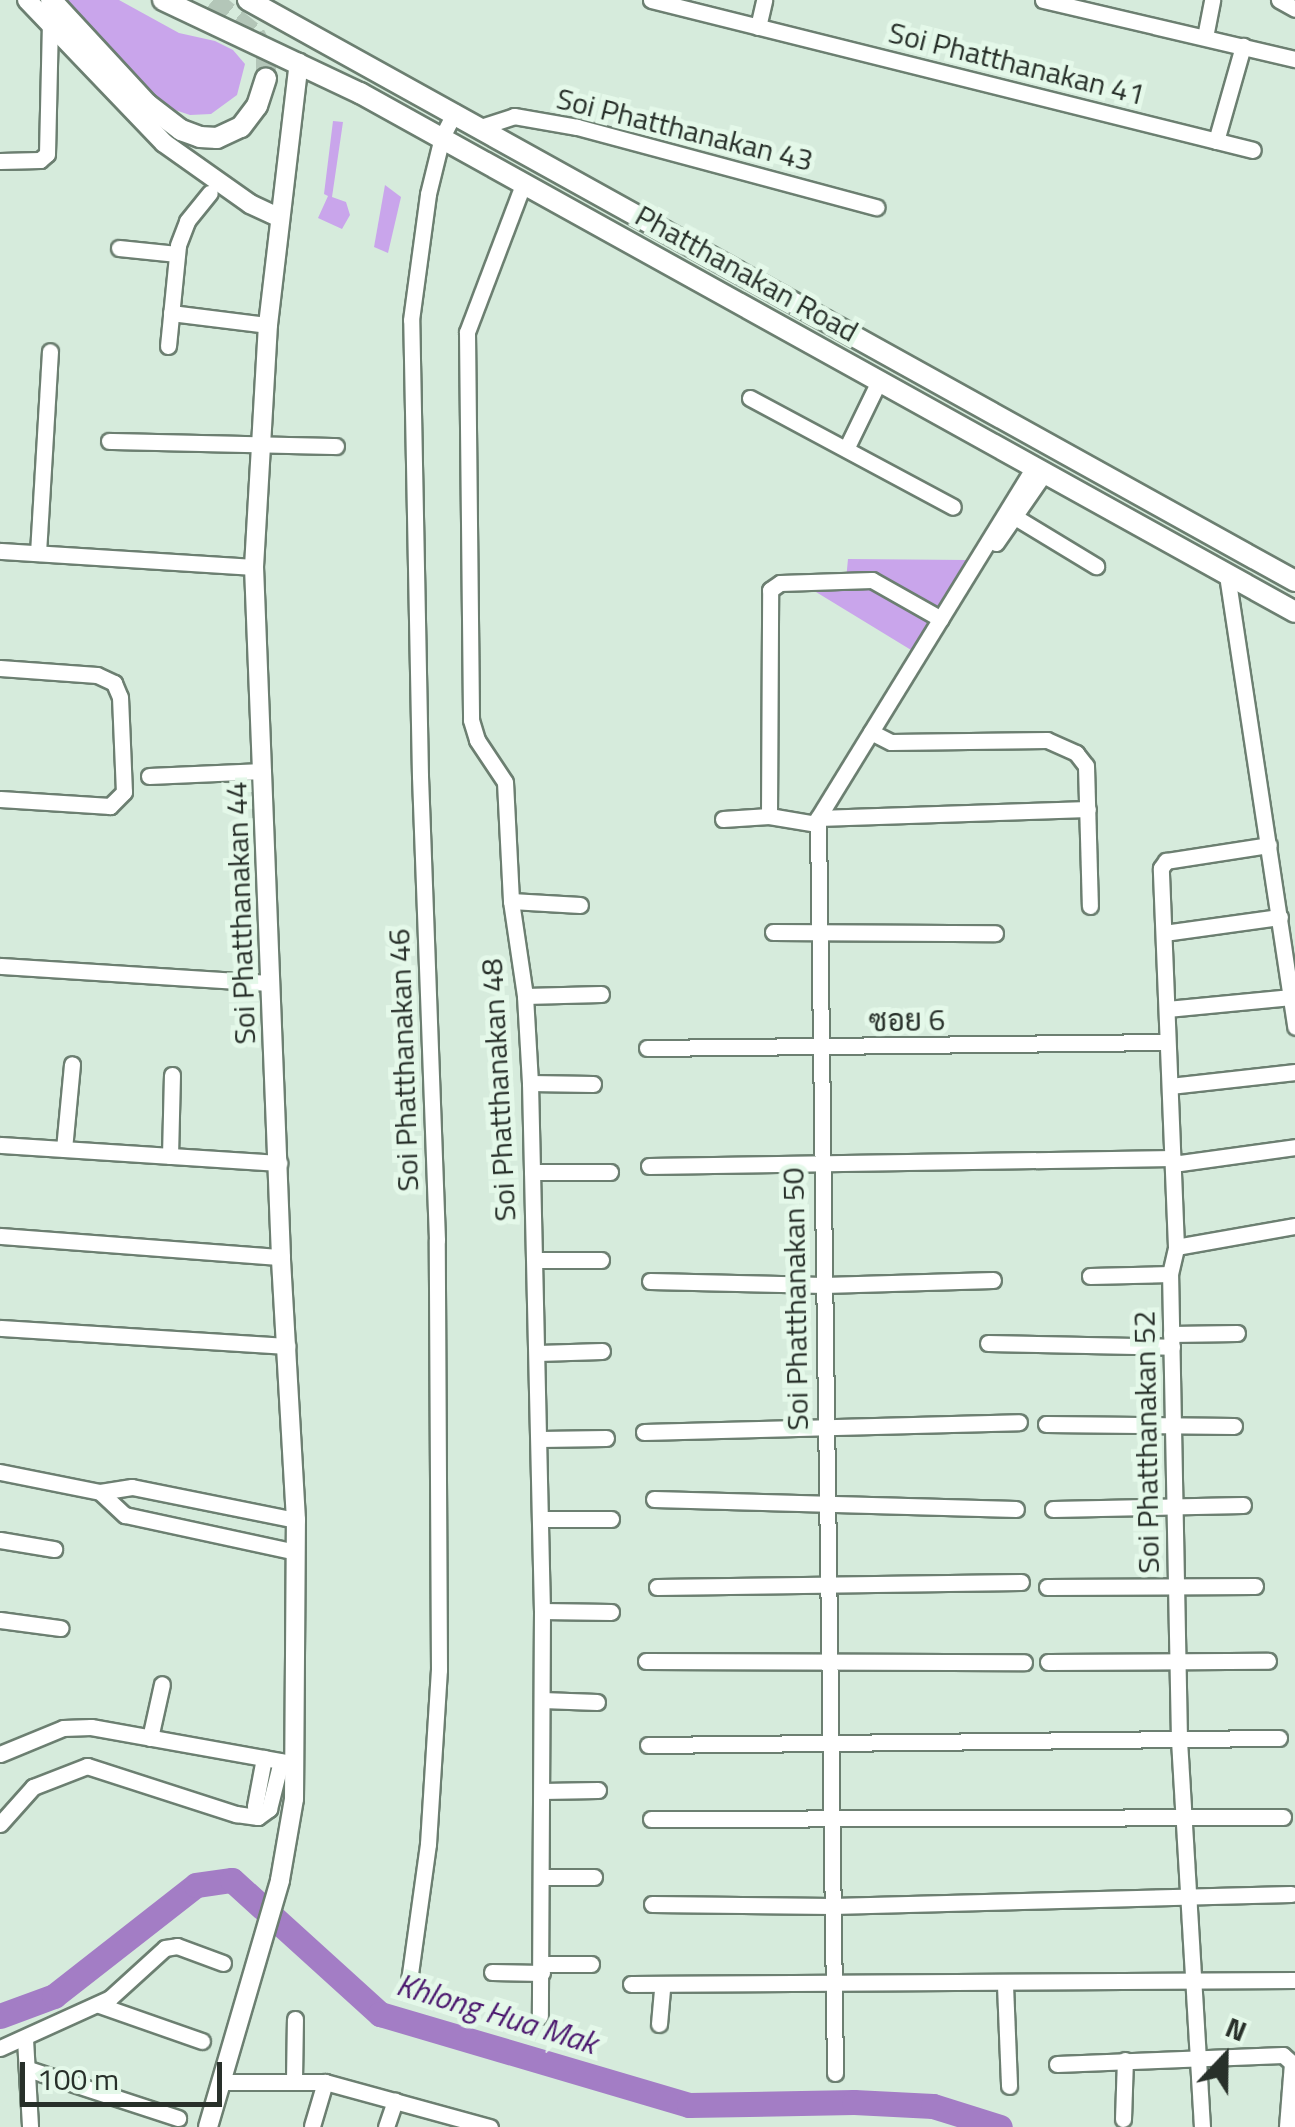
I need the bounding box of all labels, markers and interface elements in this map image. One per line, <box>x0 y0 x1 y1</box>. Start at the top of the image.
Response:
street label: Soi Phatthanakan 41 <box>885 14 1149 112</box>
street label: Soi Phatthanakan 43 <box>553 80 817 178</box>
street label: Phatthanakan Road <box>629 197 865 349</box>
street label: Soi Phatthanakan 44 <box>217 781 263 1045</box>
street label: Soi Phatthanakan 46 <box>380 928 426 1192</box>
street label: Soi Phatthanakan 48 <box>473 958 523 1222</box>
street label: ซอย 6 <box>868 1001 946 1039</box>
street label: Soi Phatthanakan 50 <box>775 1167 815 1431</box>
street label: Soi Phatthanakan 52 <box>1126 1310 1166 1574</box>
water label: Khlong Hua Mak <box>392 1964 602 2062</box>
text: N <box>1219 2005 1253 2052</box>
north arrow <box>1175 2007 1275 2107</box>
scale bar <box>25 2042 228 2104</box>
text: 100 m <box>37 2056 119 2102</box>

